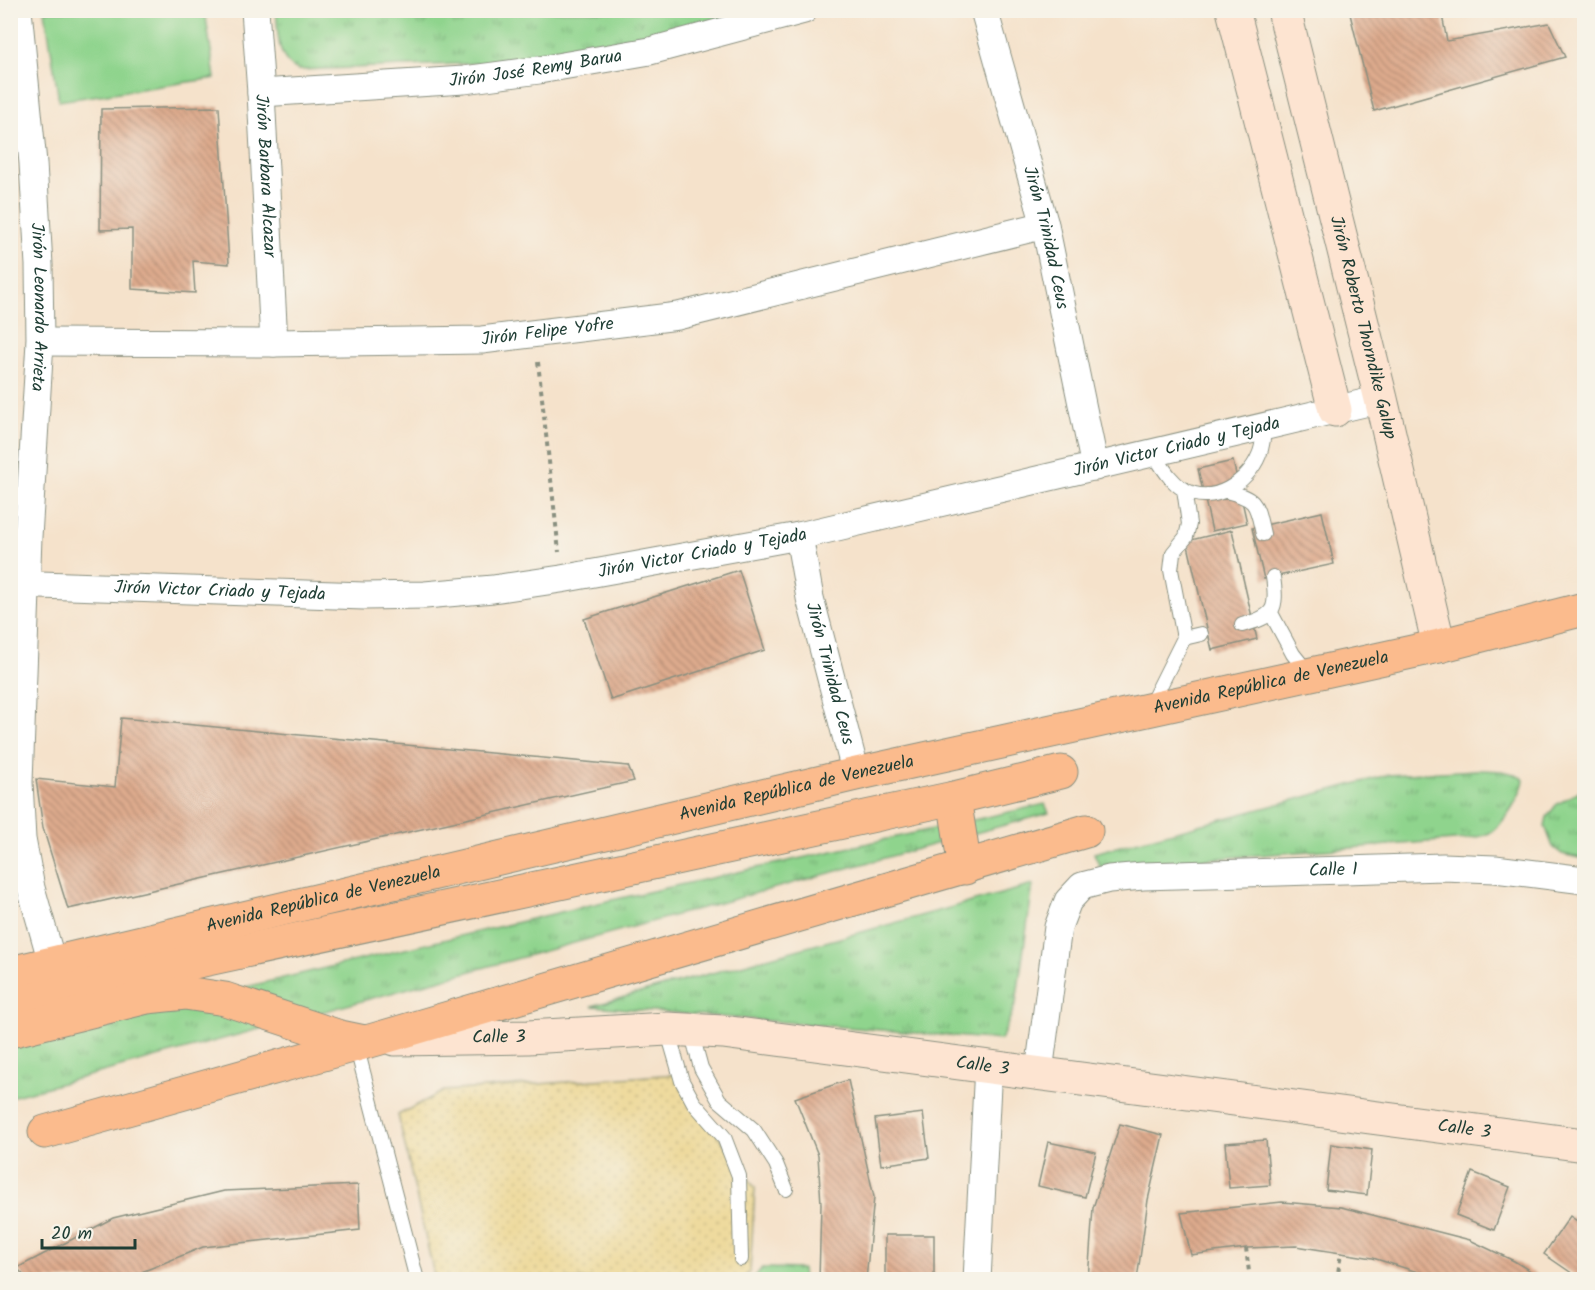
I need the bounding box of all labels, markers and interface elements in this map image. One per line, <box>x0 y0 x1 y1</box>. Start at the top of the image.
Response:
street label: Jirón José Remy Barua <box>448 41 625 95</box>
street label: Jirón Barbara Alcazar <box>247 93 284 259</box>
street label: Jirón Trinidad Ceus <box>1014 163 1077 312</box>
street label: Jirón Roberto Thorndike Galup <box>1321 212 1405 442</box>
street label: Jirón Leonardo Arrieta <box>22 222 55 392</box>
street label: Jirón Felipe Yofre <box>480 309 615 354</box>
street label: Jirón Victor Criado y Tejada <box>1070 409 1283 485</box>
street label: Jirón Victor Criado y Tejada <box>596 520 810 587</box>
street label: Jirón Victor Criado y Tejada <box>114 573 326 609</box>
street label: Jirón Trinidad Ceus <box>797 599 862 748</box>
street label: Avenida República de Venezuela <box>1151 643 1391 723</box>
street label: Avenida República de Venezuela <box>676 747 917 830</box>
street label: Calle 1 <box>1308 855 1358 886</box>
street label: Avenida República de Venezuela <box>203 858 444 941</box>
street label: Calle 3 <box>472 1023 526 1052</box>
street label: Calle 3 <box>954 1048 1011 1084</box>
street label: Calle 3 <box>1436 1111 1493 1147</box>
scale bar <box>42 1212 135 1250</box>
text: 20 m <box>51 1220 92 1249</box>

